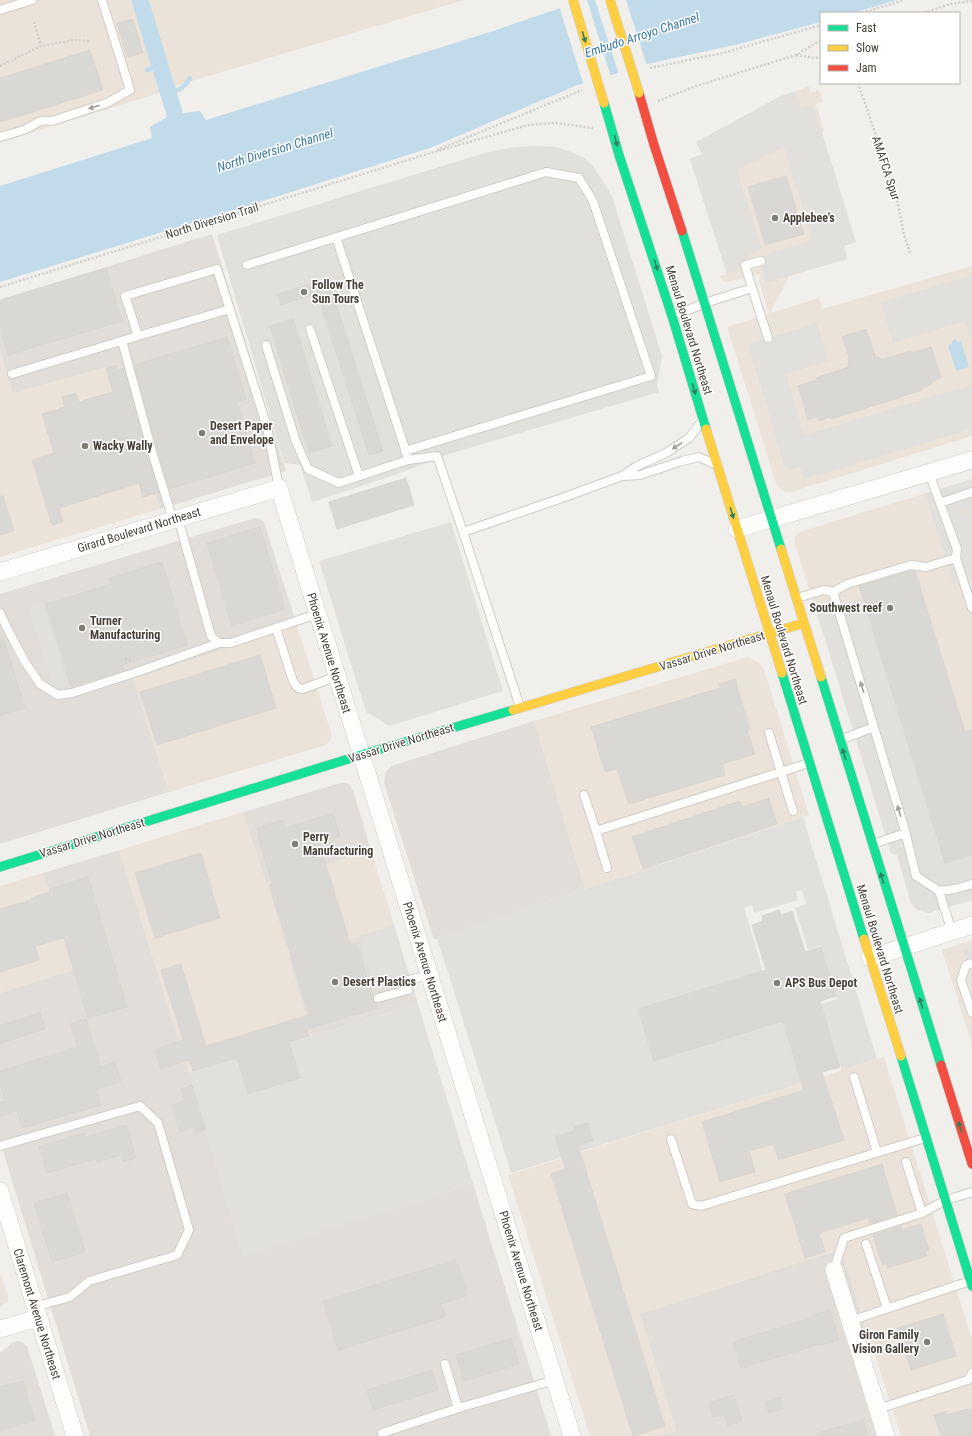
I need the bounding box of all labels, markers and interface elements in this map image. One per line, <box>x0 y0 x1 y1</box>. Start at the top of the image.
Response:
water label: Embudo Arroyo Channel <box>583 9 702 61</box>
legend <box>820 12 960 84</box>
text: Fast <box>856 21 877 35</box>
one-way arrow <box>581 32 587 44</box>
text: Slow <box>856 41 879 55</box>
text: Jam <box>856 61 877 75</box>
one-way arrow <box>88 104 100 110</box>
water label: North Diversion Channel <box>215 125 336 175</box>
street label: AMAFCA Spur <box>869 134 903 202</box>
one-way arrow <box>613 135 619 147</box>
street label: North Diversion Trail <box>164 200 260 242</box>
place label: Applebee's <box>783 211 835 225</box>
marker: Applebee's <box>770 213 780 223</box>
one-way arrow <box>653 259 659 271</box>
street label: Menaul Boulevard Northeast <box>663 264 715 397</box>
place label: Follow The Sun Tours <box>312 278 364 306</box>
marker: Follow The Sun Tours <box>299 287 309 297</box>
one-way arrow <box>692 383 698 395</box>
place label: Desert Paper and Envelope <box>210 419 274 447</box>
marker: Desert Paper and Envelope <box>197 428 207 438</box>
place label: Wacky Wally <box>93 439 153 453</box>
marker: Wacky Wally <box>80 441 90 451</box>
one-way arrow <box>672 442 682 450</box>
street label: Girard Boulevard Northeast <box>76 504 203 555</box>
one-way arrow <box>729 507 735 519</box>
street label: Menaul Boulevard Northeast <box>758 574 810 707</box>
street label: Phoenix Avenue Northeast <box>304 591 354 715</box>
place label: Southwest reef <box>810 601 882 615</box>
marker: Southwest reef <box>885 603 895 613</box>
place label: Turner Manufacturing <box>90 614 160 642</box>
marker: Turner Manufacturing <box>77 623 87 633</box>
street label: Vassar Drive Northeast <box>658 628 767 674</box>
one-way arrow <box>859 681 865 693</box>
street label: Vassar Drive Northeast <box>347 720 456 766</box>
one-way arrow <box>841 748 847 760</box>
one-way arrow <box>896 805 902 817</box>
street label: Vassar Drive Northeast <box>38 815 147 861</box>
place label: Perry Manufacturing <box>303 830 373 858</box>
marker: Perry Manufacturing <box>290 839 300 849</box>
one-way arrow <box>879 872 885 884</box>
street label: Menaul Boulevard Northeast <box>854 883 906 1016</box>
street label: Phoenix Avenue Northeast <box>400 900 450 1024</box>
place label: Desert Plastics <box>343 975 417 989</box>
place label: APS Bus Depot <box>785 976 858 990</box>
marker: Desert Plastics <box>330 977 340 987</box>
marker: APS Bus Depot <box>772 978 782 988</box>
one-way arrow <box>918 996 924 1008</box>
one-way arrow <box>957 1120 963 1132</box>
street label: Phoenix Avenue Northeast <box>496 1209 546 1333</box>
street label: Claremont Avenue Northeast <box>10 1247 64 1382</box>
place label: Giron Family Vision Gallery <box>852 1328 920 1356</box>
marker: Giron Family Vision Gallery <box>922 1337 932 1347</box>

